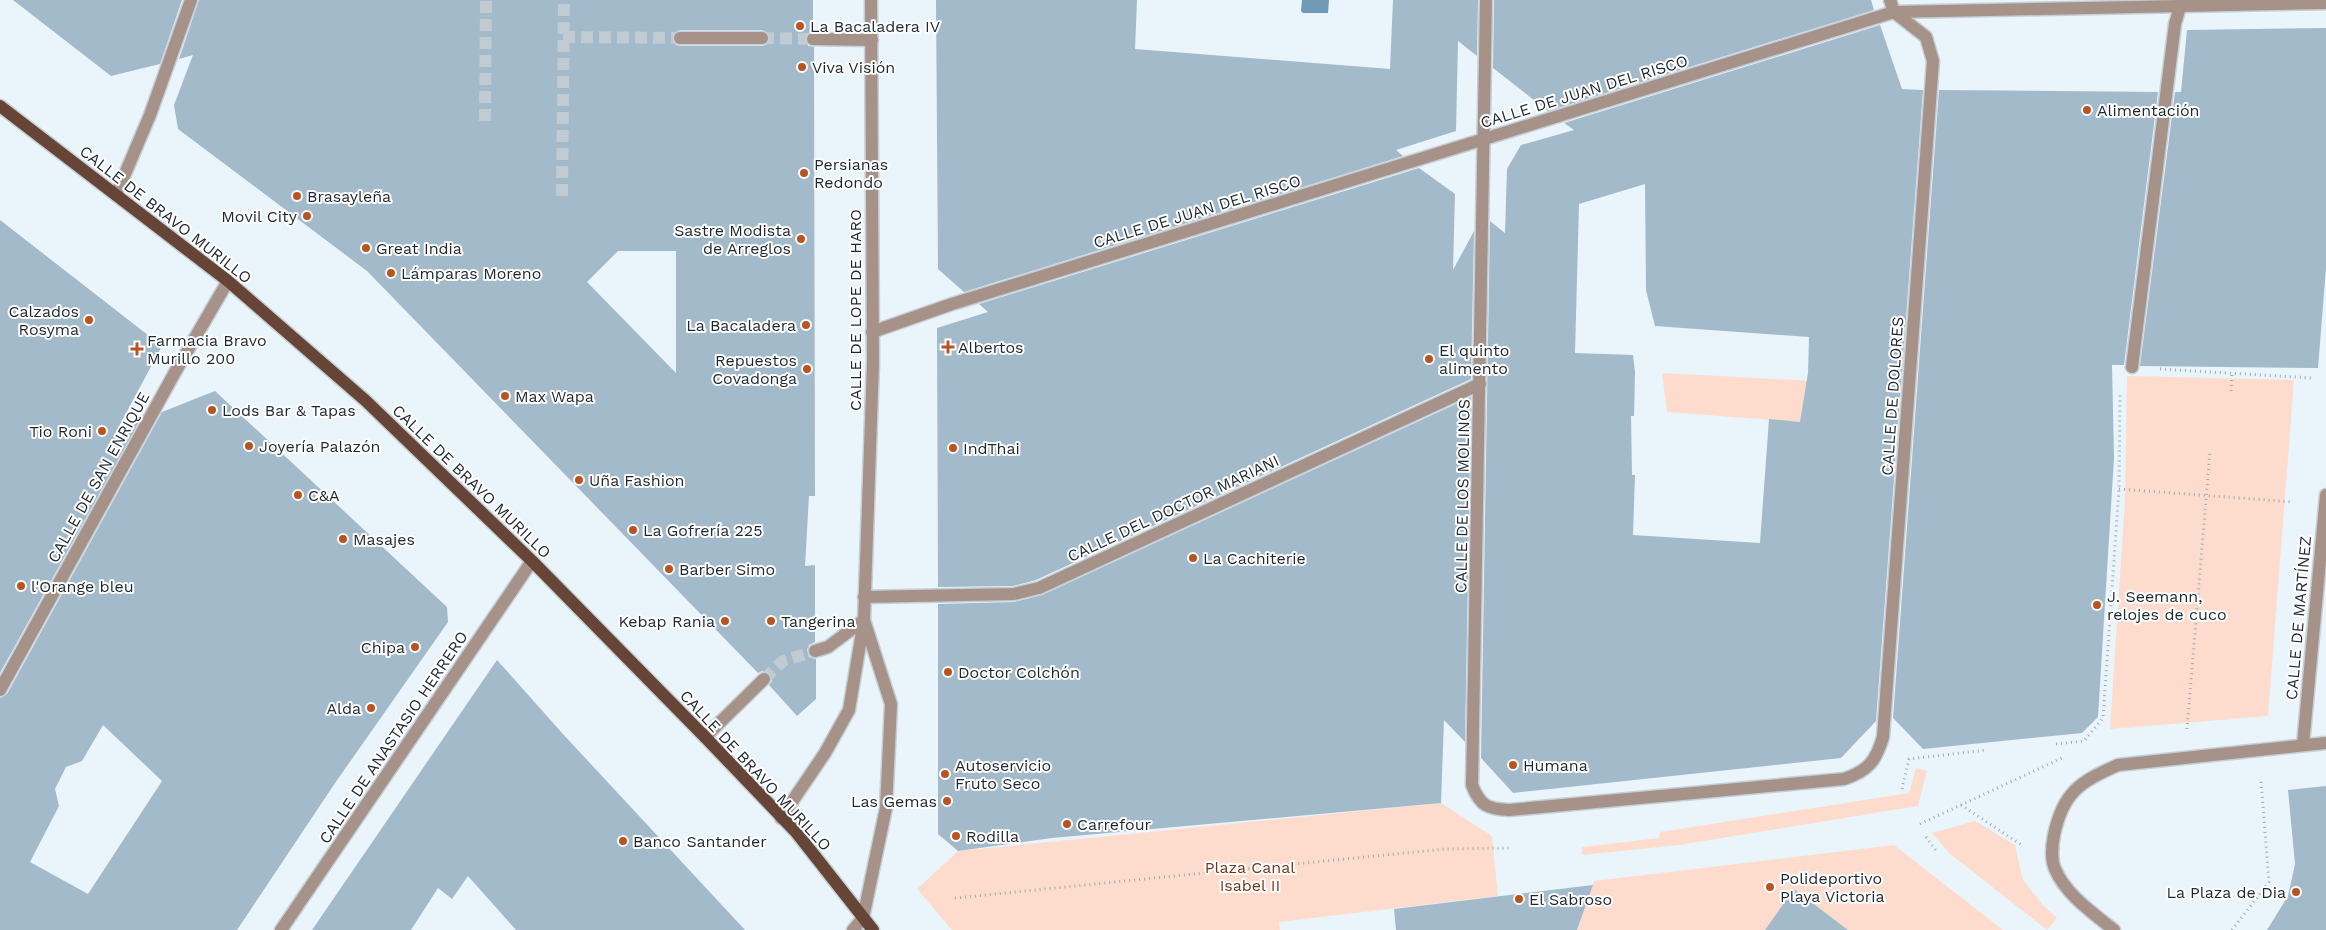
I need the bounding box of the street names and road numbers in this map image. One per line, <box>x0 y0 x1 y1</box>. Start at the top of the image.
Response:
street label: CALLE DE JUAN DEL RISCO <box>1478 51 1690 132</box>
street label: CALLE DE BRAVO MURILLO <box>76 141 255 287</box>
street label: CALLE DE JUAN DEL RISCO <box>1091 171 1303 252</box>
street label: CALLE DE LOPE DE HARO <box>846 209 865 411</box>
street label: CALLE DE DOLORES <box>1877 316 1908 476</box>
street label: CALLE DE SAN ENRIQUE <box>44 389 153 566</box>
street label: CALLE DE LOS MOLINOS <box>1451 399 1474 593</box>
street label: CALLE DE BRAVO MURILLO <box>388 401 555 562</box>
street label: CALLE DEL DOCTOR MARIANI <box>1064 451 1282 566</box>
street label: CALLE DE MARTÍNEZ <box>2282 535 2315 701</box>
street label: CALLE DE ANASTASIO HERRERO <box>315 627 472 847</box>
street label: CALLE DE BRAVO MURILLO <box>676 686 835 855</box>

